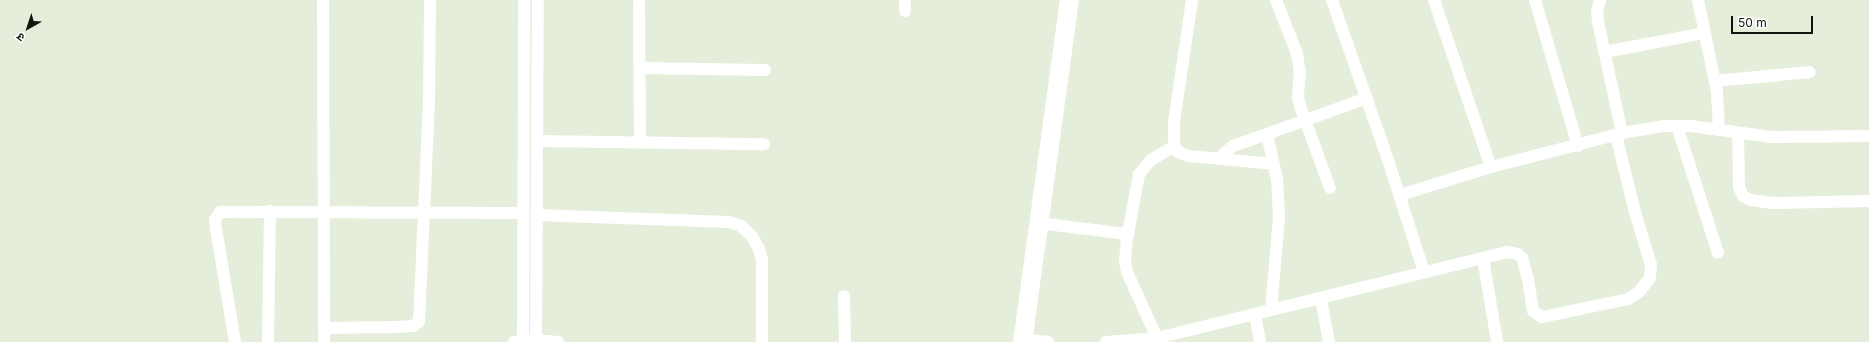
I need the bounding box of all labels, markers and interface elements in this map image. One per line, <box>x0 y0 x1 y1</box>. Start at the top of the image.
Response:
north arrow <box>8 8 48 48</box>
scale bar <box>1733 8 1815 34</box>
text: 50 m <box>1738 15 1767 30</box>
text: उ <box>14 30 27 45</box>

